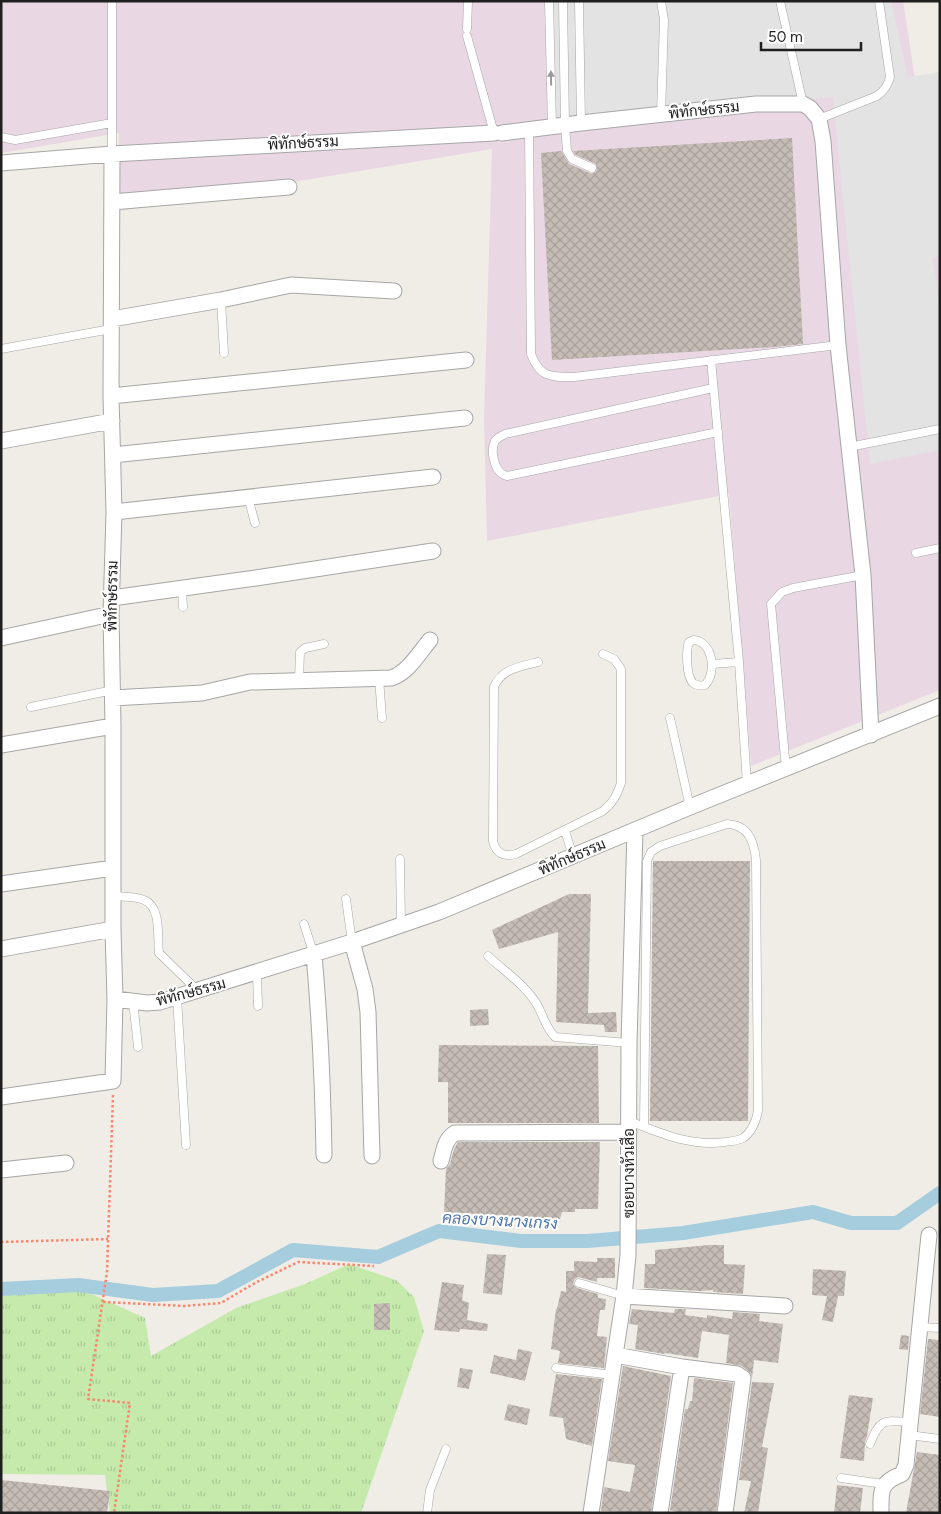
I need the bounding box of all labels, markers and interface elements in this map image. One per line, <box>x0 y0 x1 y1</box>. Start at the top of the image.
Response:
scale bar <box>761 20 861 52</box>
text: 50 m <box>768 28 803 46</box>
one-way arrow <box>547 70 555 86</box>
street label: พิทักษ์ธรรม <box>667 96 740 123</box>
street label: พิทักษ์ธรรม <box>267 131 339 154</box>
street label: พิทักษ์ธรรม <box>101 560 122 632</box>
street label: พิทักษ์ธรรม <box>535 834 608 879</box>
street label: พิทักษ์ธรรม <box>154 973 228 1010</box>
street label: ซอยบางหัวเสือ <box>619 1128 638 1218</box>
water label: คลองบางนางเกรง <box>442 1208 558 1233</box>

